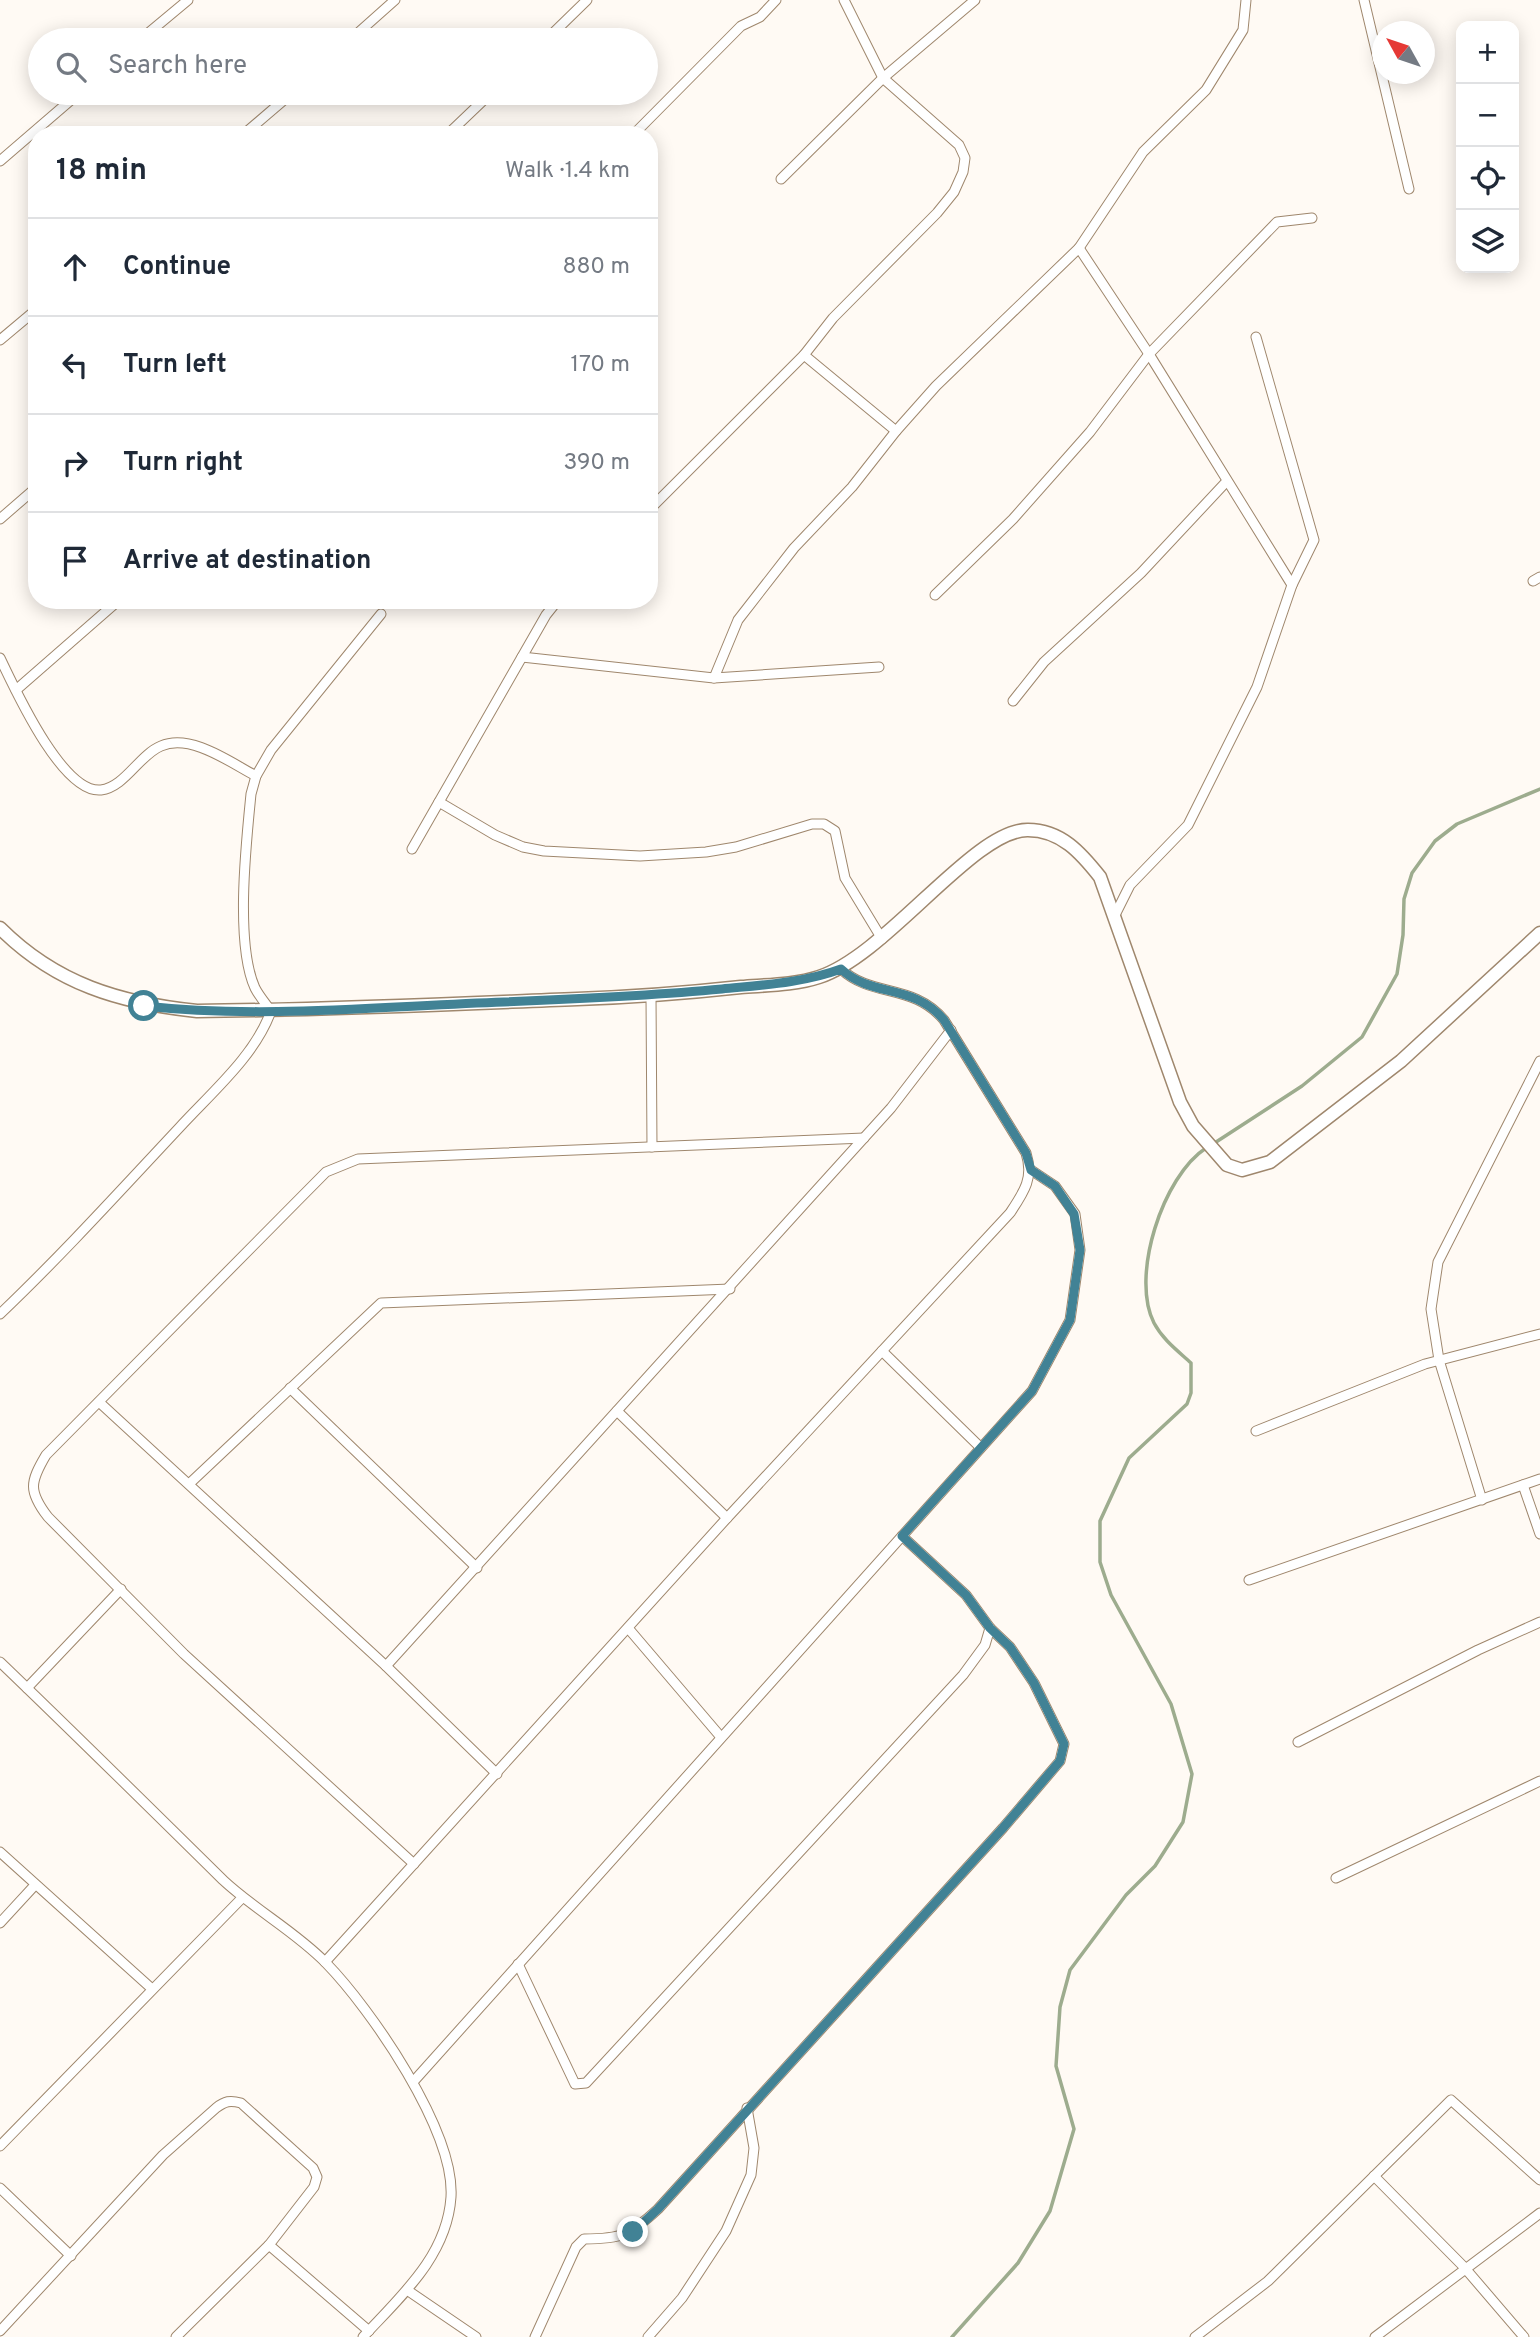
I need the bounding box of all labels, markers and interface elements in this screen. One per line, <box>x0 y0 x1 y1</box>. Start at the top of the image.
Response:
north arrow <box>1372 21 1435 84</box>
map controls <box>1456 21 1519 273</box>
button: + <box>1456 21 1519 84</box>
search box <box>28 28 658 105</box>
icon: search <box>52 48 90 86</box>
text: Search here <box>108 50 247 83</box>
button: − <box>1456 84 1519 147</box>
button: locate <box>1456 147 1519 210</box>
text: 18 min <box>56 153 147 190</box>
text: Walk · 1.4 km <box>505 157 630 186</box>
button: layers <box>1456 210 1519 273</box>
icon: ahead <box>56 248 94 286</box>
text: Continue <box>123 251 231 284</box>
text: 880 m <box>562 253 630 282</box>
icon: left <box>56 346 94 384</box>
text: Turn left <box>123 349 227 382</box>
text: 170 m <box>571 351 630 380</box>
icon: right <box>56 444 94 482</box>
text: Turn right <box>123 447 243 480</box>
text: 390 m <box>563 449 630 478</box>
icon: arrive <box>56 542 94 580</box>
text: Arrive at destination <box>123 545 371 578</box>
route start <box>128 990 159 1021</box>
route end <box>617 2216 648 2247</box>

